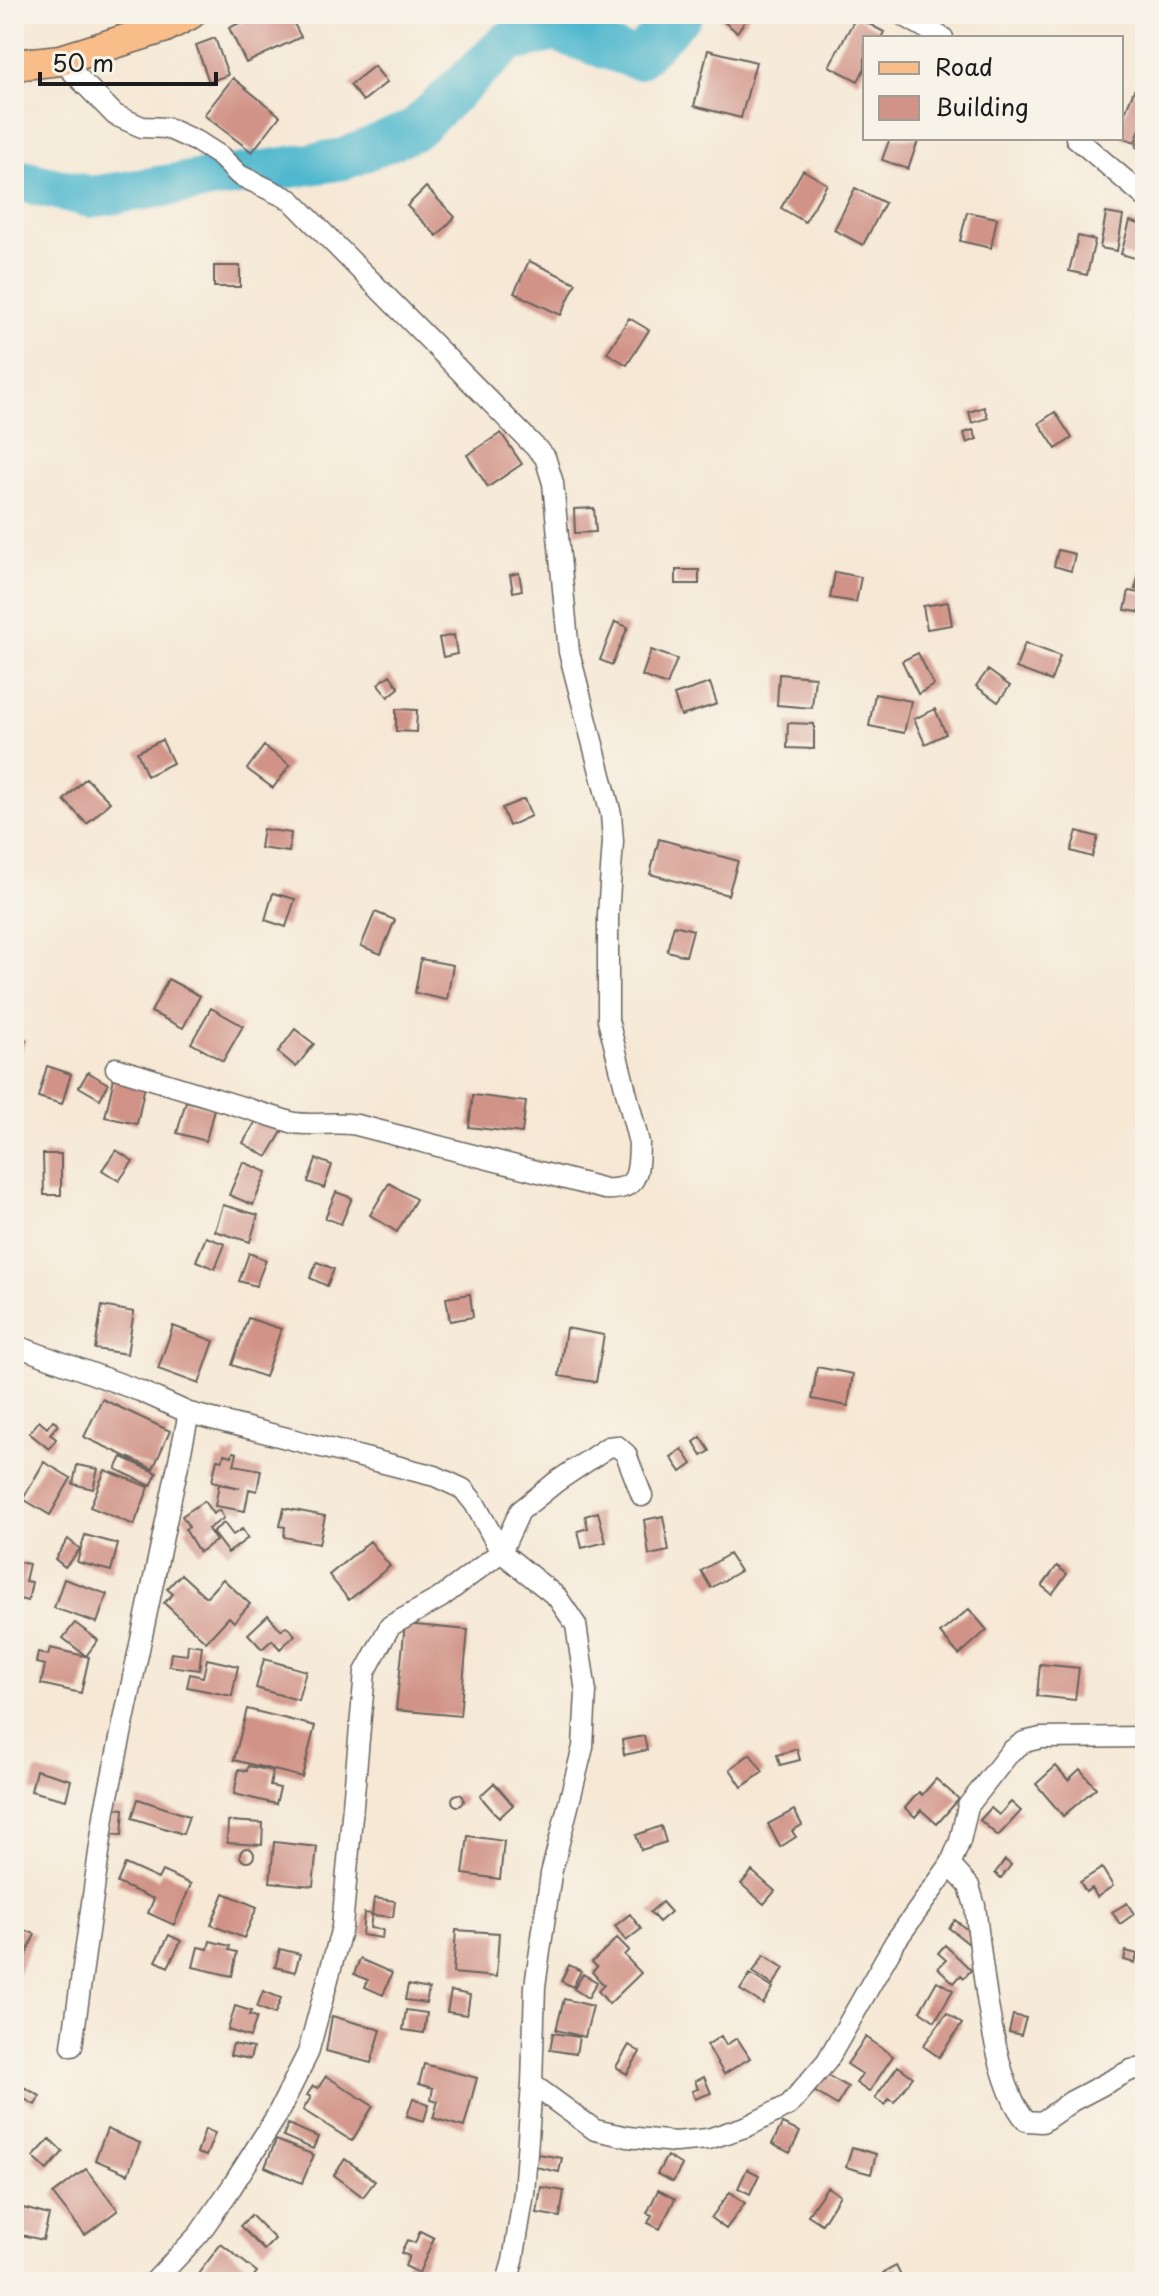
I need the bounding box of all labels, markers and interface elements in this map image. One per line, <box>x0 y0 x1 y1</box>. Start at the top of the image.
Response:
scale bar <box>40 36 216 86</box>
legend <box>863 36 1123 140</box>
text: 50 m <box>52 44 114 80</box>
text: Road <box>935 48 993 84</box>
text: Building <box>935 88 1029 124</box>

